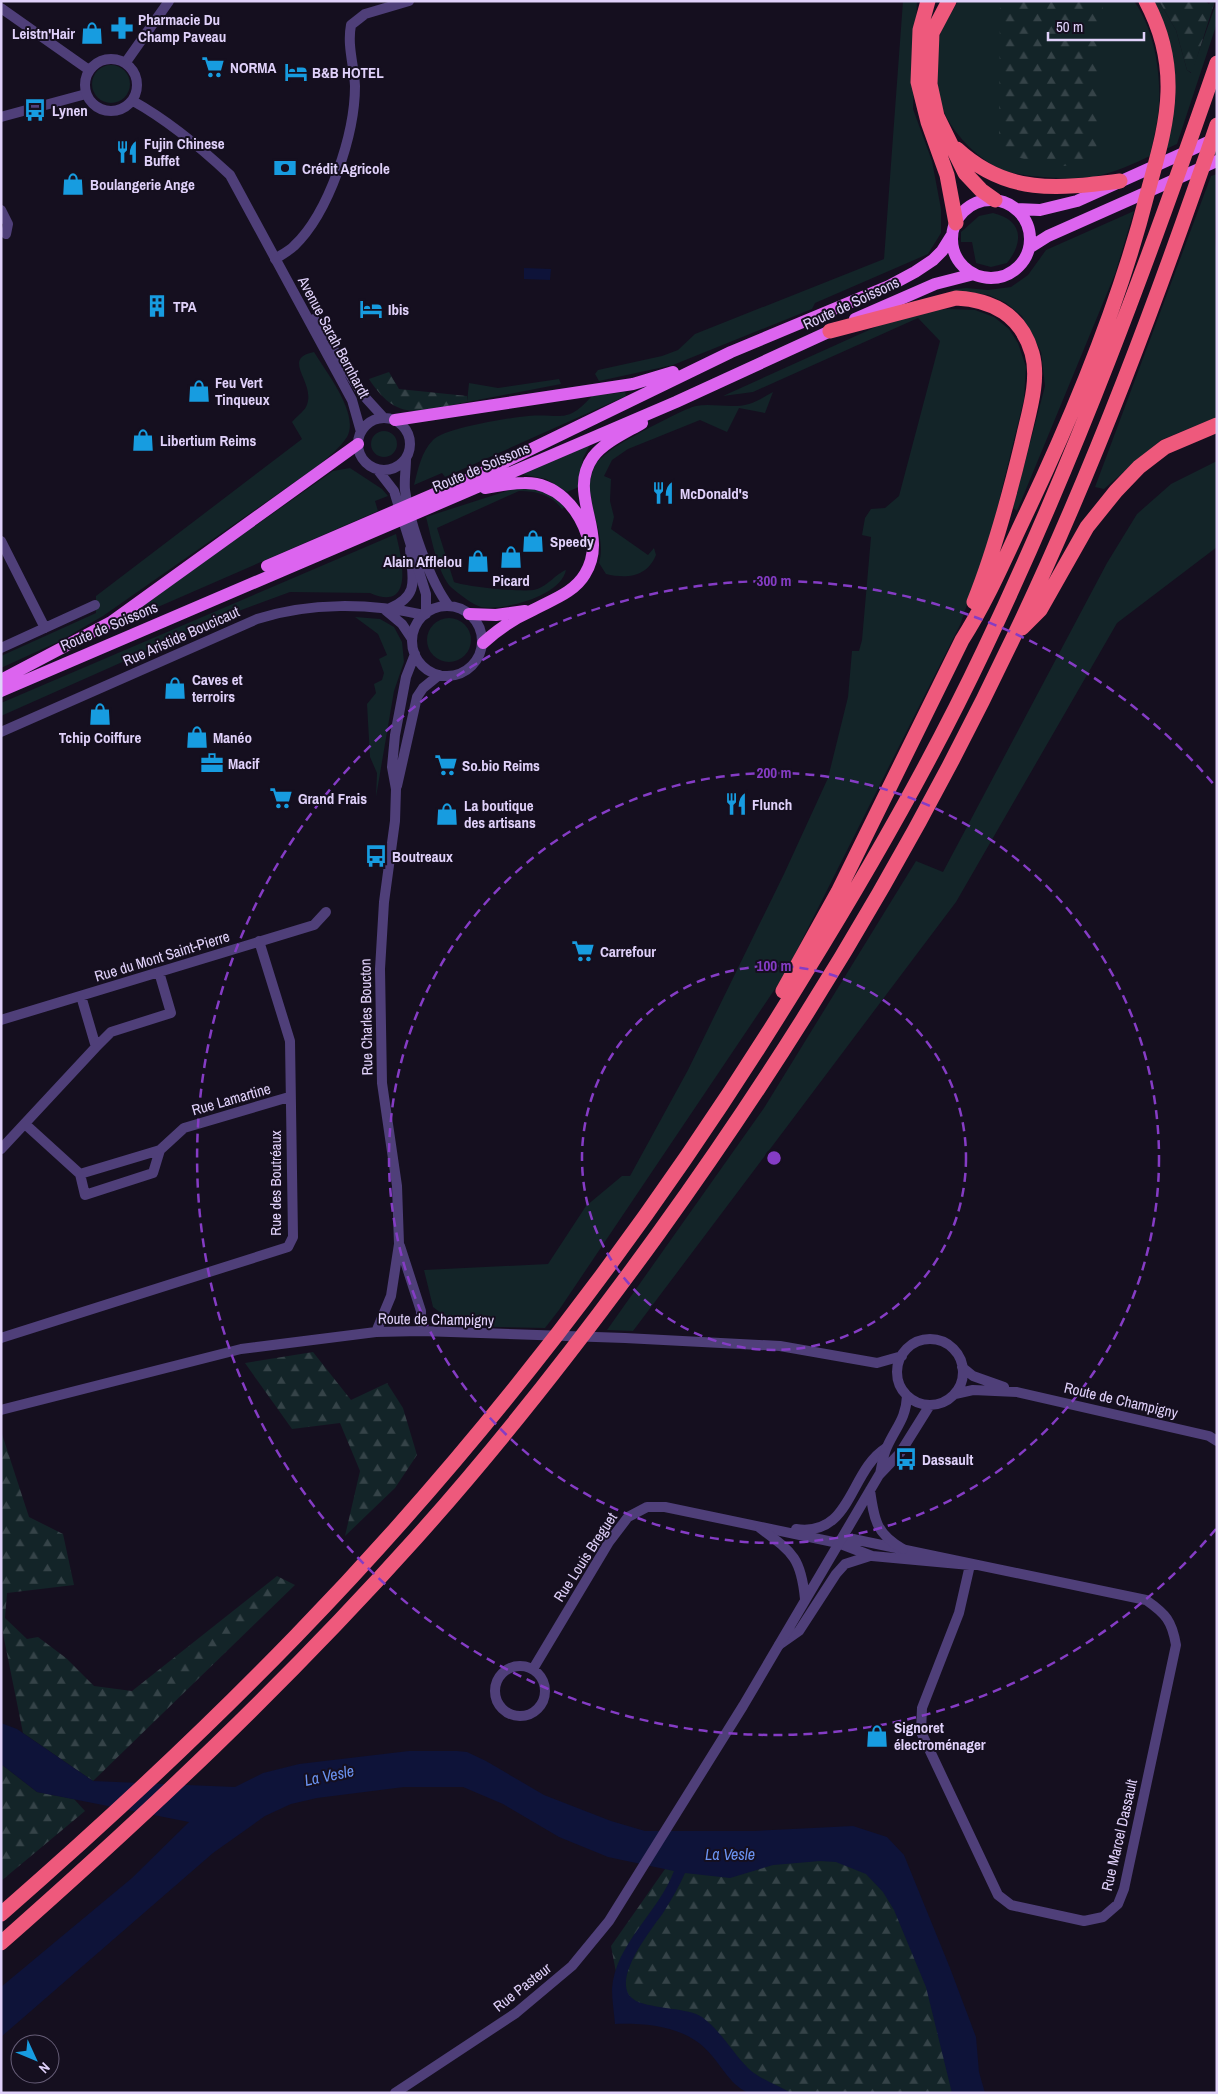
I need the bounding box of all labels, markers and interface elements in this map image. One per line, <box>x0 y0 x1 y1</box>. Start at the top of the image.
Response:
place label: Pharmacie Du Champ Paveau <box>138 9 226 47</box>
scale bar <box>1048 10 1144 42</box>
pharmacy icon: Pharmacie Du Champ Paveau <box>109 15 135 41</box>
text: 50 m <box>1056 16 1083 37</box>
shop icon: Leistn'Hair <box>79 20 105 46</box>
place label: Leistn'Hair <box>12 23 75 44</box>
supermarket icon: NORMA <box>200 54 226 80</box>
place label: NORMA <box>230 57 277 78</box>
hotel icon: B&B HOTEL <box>283 59 309 85</box>
place label: B&B HOTEL <box>312 62 384 83</box>
bus stop icon: Lynen <box>22 97 48 123</box>
place label: Lynen <box>52 100 88 121</box>
place label: Fujin Chinese Buffet <box>144 133 225 171</box>
restaurant icon: Fujin Chinese Buffet <box>114 139 140 165</box>
bank icon: Crédit Agricole <box>272 155 298 181</box>
place label: Crédit Agricole <box>302 158 390 179</box>
shop icon: Boulangerie Ange <box>60 171 86 197</box>
place label: Boulangerie Ange <box>90 174 195 195</box>
street label: Avenue Sarah Bernhardt <box>293 272 375 402</box>
street label: Route de Soissons <box>799 272 903 334</box>
building icon: TPA <box>144 293 170 319</box>
place label: TPA <box>173 296 197 317</box>
hotel icon: Ibis <box>358 296 384 322</box>
place label: Ibis <box>388 299 409 320</box>
place label: Feu Vert Tinqueux <box>215 372 270 410</box>
shop icon: Feu Vert Tinqueux <box>186 378 212 404</box>
shop icon: Libertium Reims <box>130 427 156 453</box>
place label: Libertium Reims <box>160 430 257 451</box>
street label: Route de Soissons <box>429 437 533 497</box>
restaurant icon: McDonald's <box>650 480 676 506</box>
place label: McDonald's <box>680 483 749 504</box>
shop icon: Speedy <box>520 528 546 554</box>
place label: Speedy <box>550 531 594 552</box>
shop icon: Picard <box>498 544 524 570</box>
shop icon: Alain Afflelou <box>465 548 491 574</box>
place label: Alain Afflelou <box>383 551 462 572</box>
place label: Picard <box>492 570 530 591</box>
text: 300 m <box>757 570 791 591</box>
street label: Route de Soissons <box>57 596 161 656</box>
street label: Rue Aristide Boucicaut <box>119 601 243 671</box>
place label: Caves et terroirs <box>192 669 243 707</box>
shop icon: Caves et terroirs <box>162 675 188 701</box>
shop icon: Tchip Coiffure <box>87 701 113 727</box>
shop icon: Manéo <box>184 724 210 750</box>
place label: Tchip Coiffure <box>59 727 141 748</box>
place label: Manéo <box>213 727 252 748</box>
office icon: Macif <box>199 750 225 776</box>
supermarket icon: So.bio Reims <box>433 752 459 778</box>
place label: Macif <box>228 753 260 774</box>
place label: So.bio Reims <box>462 755 540 776</box>
text: 200 m <box>757 762 791 783</box>
supermarket icon: Grand Frais <box>268 785 294 811</box>
place label: Grand Frais <box>298 788 367 809</box>
restaurant icon: Flunch <box>723 791 749 817</box>
place label: Flunch <box>752 794 792 815</box>
place label: La boutique des artisans <box>464 795 536 833</box>
shop icon: La boutique des artisans <box>434 801 460 827</box>
bus stop icon: Boutreaux <box>363 843 389 869</box>
place label: Boutreaux <box>392 846 453 867</box>
street label: Rue du Mont Saint-Pierre <box>92 925 232 987</box>
supermarket icon: Carrefour <box>570 938 596 964</box>
place label: Carrefour <box>600 941 656 962</box>
text: 100 m <box>757 955 791 976</box>
street label: Rue Charles Boucton <box>354 958 378 1076</box>
street label: Rue Lamartine <box>189 1078 273 1120</box>
street label: Rue des Boutréaux <box>265 1130 286 1236</box>
centre of rings <box>765 1149 783 1167</box>
street label: Route de Champigny <box>378 1307 495 1331</box>
street label: Route de Champigny <box>1062 1377 1181 1423</box>
bus stop icon: Dassault <box>893 1446 919 1472</box>
place label: Dassault <box>922 1449 973 1470</box>
street label: Rue Louis Breguet <box>548 1508 622 1606</box>
place label: Signoret électroménager <box>894 1717 986 1755</box>
shop icon: Signoret électroménager <box>864 1723 890 1749</box>
water label: La Vesle <box>302 1759 356 1791</box>
street label: Rue Marcel Dassault <box>1096 1776 1142 1893</box>
water label: La Vesle <box>705 1843 755 1865</box>
street label: Rue Pasteur <box>489 1958 555 2016</box>
north arrow <box>10 2034 60 2084</box>
text: N <box>35 2059 54 2077</box>

